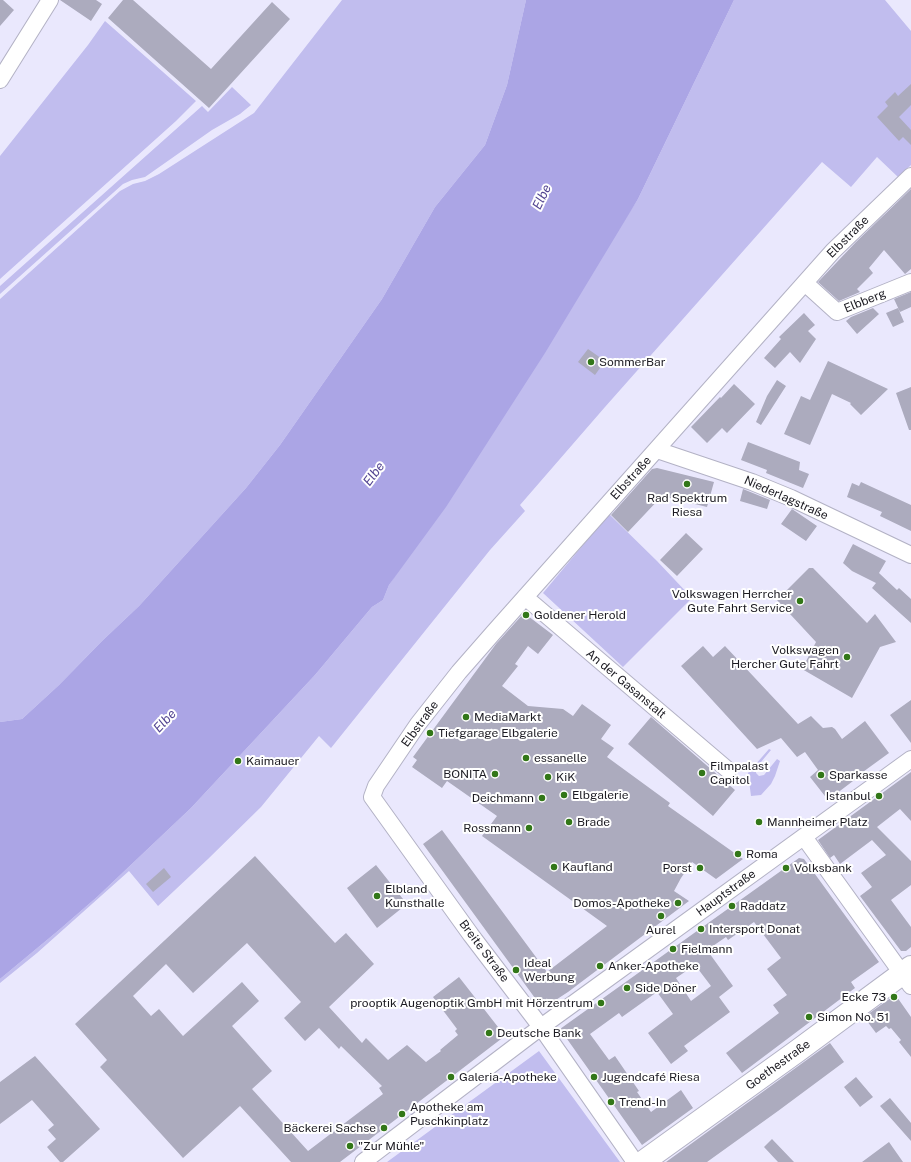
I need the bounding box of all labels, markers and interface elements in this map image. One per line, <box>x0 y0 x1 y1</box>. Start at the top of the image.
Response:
water label: Elbe <box>529 182 555 212</box>
street label: Elbstraße <box>824 213 872 261</box>
street label: Elbberg <box>842 286 888 316</box>
place label: SommerBar <box>599 355 665 369</box>
marker: SommerBar <box>586 357 596 367</box>
street label: Elbstraße <box>608 453 654 503</box>
water label: Elbe <box>360 459 388 489</box>
street label: Niederlagstraße <box>742 473 830 523</box>
marker: Rad Spektrum Riesa <box>682 479 692 489</box>
place label: Rad Spektrum Riesa <box>647 491 727 519</box>
place label: Volkswagen Herrcher Gute Fahrt Service <box>672 587 792 615</box>
marker: Volkswagen Herrcher Gute Fahrt Service <box>795 596 805 606</box>
place label: Goldener Herold <box>534 608 626 622</box>
marker: Goldener Herold <box>521 610 531 620</box>
place label: Volkswagen Hercher Gute Fahrt <box>731 643 839 671</box>
street label: An der Gasanstalt <box>583 646 669 722</box>
marker: Volkswagen Hercher Gute Fahrt <box>842 652 852 662</box>
street label: Elbstraße <box>398 698 442 750</box>
water label: Elbe <box>150 706 180 736</box>
place label: MediaMarkt <box>474 710 541 724</box>
marker: MediaMarkt <box>461 712 471 722</box>
place label: Tiefgarage Elbgalerie <box>438 726 558 740</box>
marker: Tiefgarage Elbgalerie <box>425 728 435 738</box>
place label: essanelle <box>534 751 587 765</box>
marker: essanelle <box>521 753 531 763</box>
place label: Kaimauer <box>246 754 299 768</box>
marker: Kaimauer <box>233 756 243 766</box>
place label: Filmpalast Capitol <box>710 759 769 787</box>
place label: BONITA <box>443 767 487 781</box>
marker: Filmpalast Capitol <box>697 768 707 778</box>
place label: Sparkasse <box>829 768 888 782</box>
marker: BONITA <box>490 769 500 779</box>
place label: KiK <box>556 770 575 784</box>
marker: Sparkasse <box>816 770 826 780</box>
marker: KiK <box>543 772 553 782</box>
place label: Elbgalerie <box>572 788 628 802</box>
place label: Istanbul <box>826 789 871 803</box>
marker: Elbgalerie <box>559 790 569 800</box>
place label: Deichmann <box>472 791 534 805</box>
marker: Istanbul <box>874 791 884 801</box>
marker: Deichmann <box>537 793 547 803</box>
place label: Brade <box>577 815 610 829</box>
place label: Mannheimer Platz <box>767 815 868 829</box>
marker: Brade <box>564 817 574 827</box>
marker: Mannheimer Platz <box>754 817 764 827</box>
place label: Rossmann <box>463 821 521 835</box>
marker: Rossmann <box>524 823 534 833</box>
place label: Roma <box>746 847 778 861</box>
marker: Roma <box>733 849 743 859</box>
place label: Kaufland <box>562 860 613 874</box>
place label: Porst <box>662 861 692 875</box>
place label: Volksbank <box>794 861 852 875</box>
marker: Kaufland <box>549 862 559 872</box>
marker: Porst <box>695 863 705 873</box>
marker: Volksbank <box>781 863 791 873</box>
street label: Hauptstraße <box>693 867 759 919</box>
place label: Elbland Kunsthalle <box>385 882 444 910</box>
marker: Elbland Kunsthalle <box>372 891 382 901</box>
place label: Domos-Apotheke <box>573 896 670 910</box>
marker: Domos-Apotheke <box>673 898 683 908</box>
place label: Raddatz <box>740 899 786 913</box>
marker: Raddatz <box>727 901 737 911</box>
marker: Aurel <box>656 911 666 921</box>
street label: Breite Straße <box>456 917 512 985</box>
place label: Intersport Donat <box>709 922 800 936</box>
place label: Aurel <box>646 923 676 937</box>
marker: Intersport Donat <box>696 924 706 934</box>
place label: Fielmann <box>681 942 732 956</box>
marker: Fielmann <box>668 944 678 954</box>
place label: Ideal Werbung <box>524 956 575 984</box>
place label: Anker-Apotheke <box>608 959 699 973</box>
marker: Anker-Apotheke <box>595 961 605 971</box>
marker: Ideal Werbung <box>511 965 521 975</box>
place label: Side Döner <box>635 981 696 995</box>
marker: Side Döner <box>622 983 632 993</box>
place label: Ecke 73 <box>841 990 886 1004</box>
marker: Ecke 73 <box>889 992 899 1002</box>
place label: prooptik Augenoptik GmbH mit Hörzentrum <box>350 996 593 1010</box>
marker: prooptik Augenoptik GmbH mit Hörzentrum <box>596 998 606 1008</box>
place label: Simon No. 51 <box>817 1010 889 1024</box>
marker: Simon No. 51 <box>804 1012 814 1022</box>
place label: Deutsche Bank <box>497 1026 581 1040</box>
marker: Deutsche Bank <box>484 1028 494 1038</box>
street label: Goethestraße <box>743 1037 813 1093</box>
place label: Galeria-Apotheke <box>459 1070 557 1084</box>
place label: Jugendcafé Riesa <box>602 1070 700 1084</box>
marker: Galeria-Apotheke <box>446 1072 456 1082</box>
marker: Jugendcafé Riesa <box>589 1072 599 1082</box>
place label: Trend-In <box>619 1095 666 1109</box>
marker: Trend-In <box>606 1097 616 1107</box>
place label: Apotheke am Puschkinplatz <box>410 1100 488 1128</box>
marker: Apotheke am Puschkinplatz <box>397 1109 407 1119</box>
place label: Bäckerei Sachse <box>284 1121 376 1135</box>
marker: Bäckerei Sachse <box>379 1123 389 1133</box>
place label: "Zur Mühle" <box>358 1139 424 1153</box>
marker: "Zur Mühle" <box>345 1141 355 1151</box>

